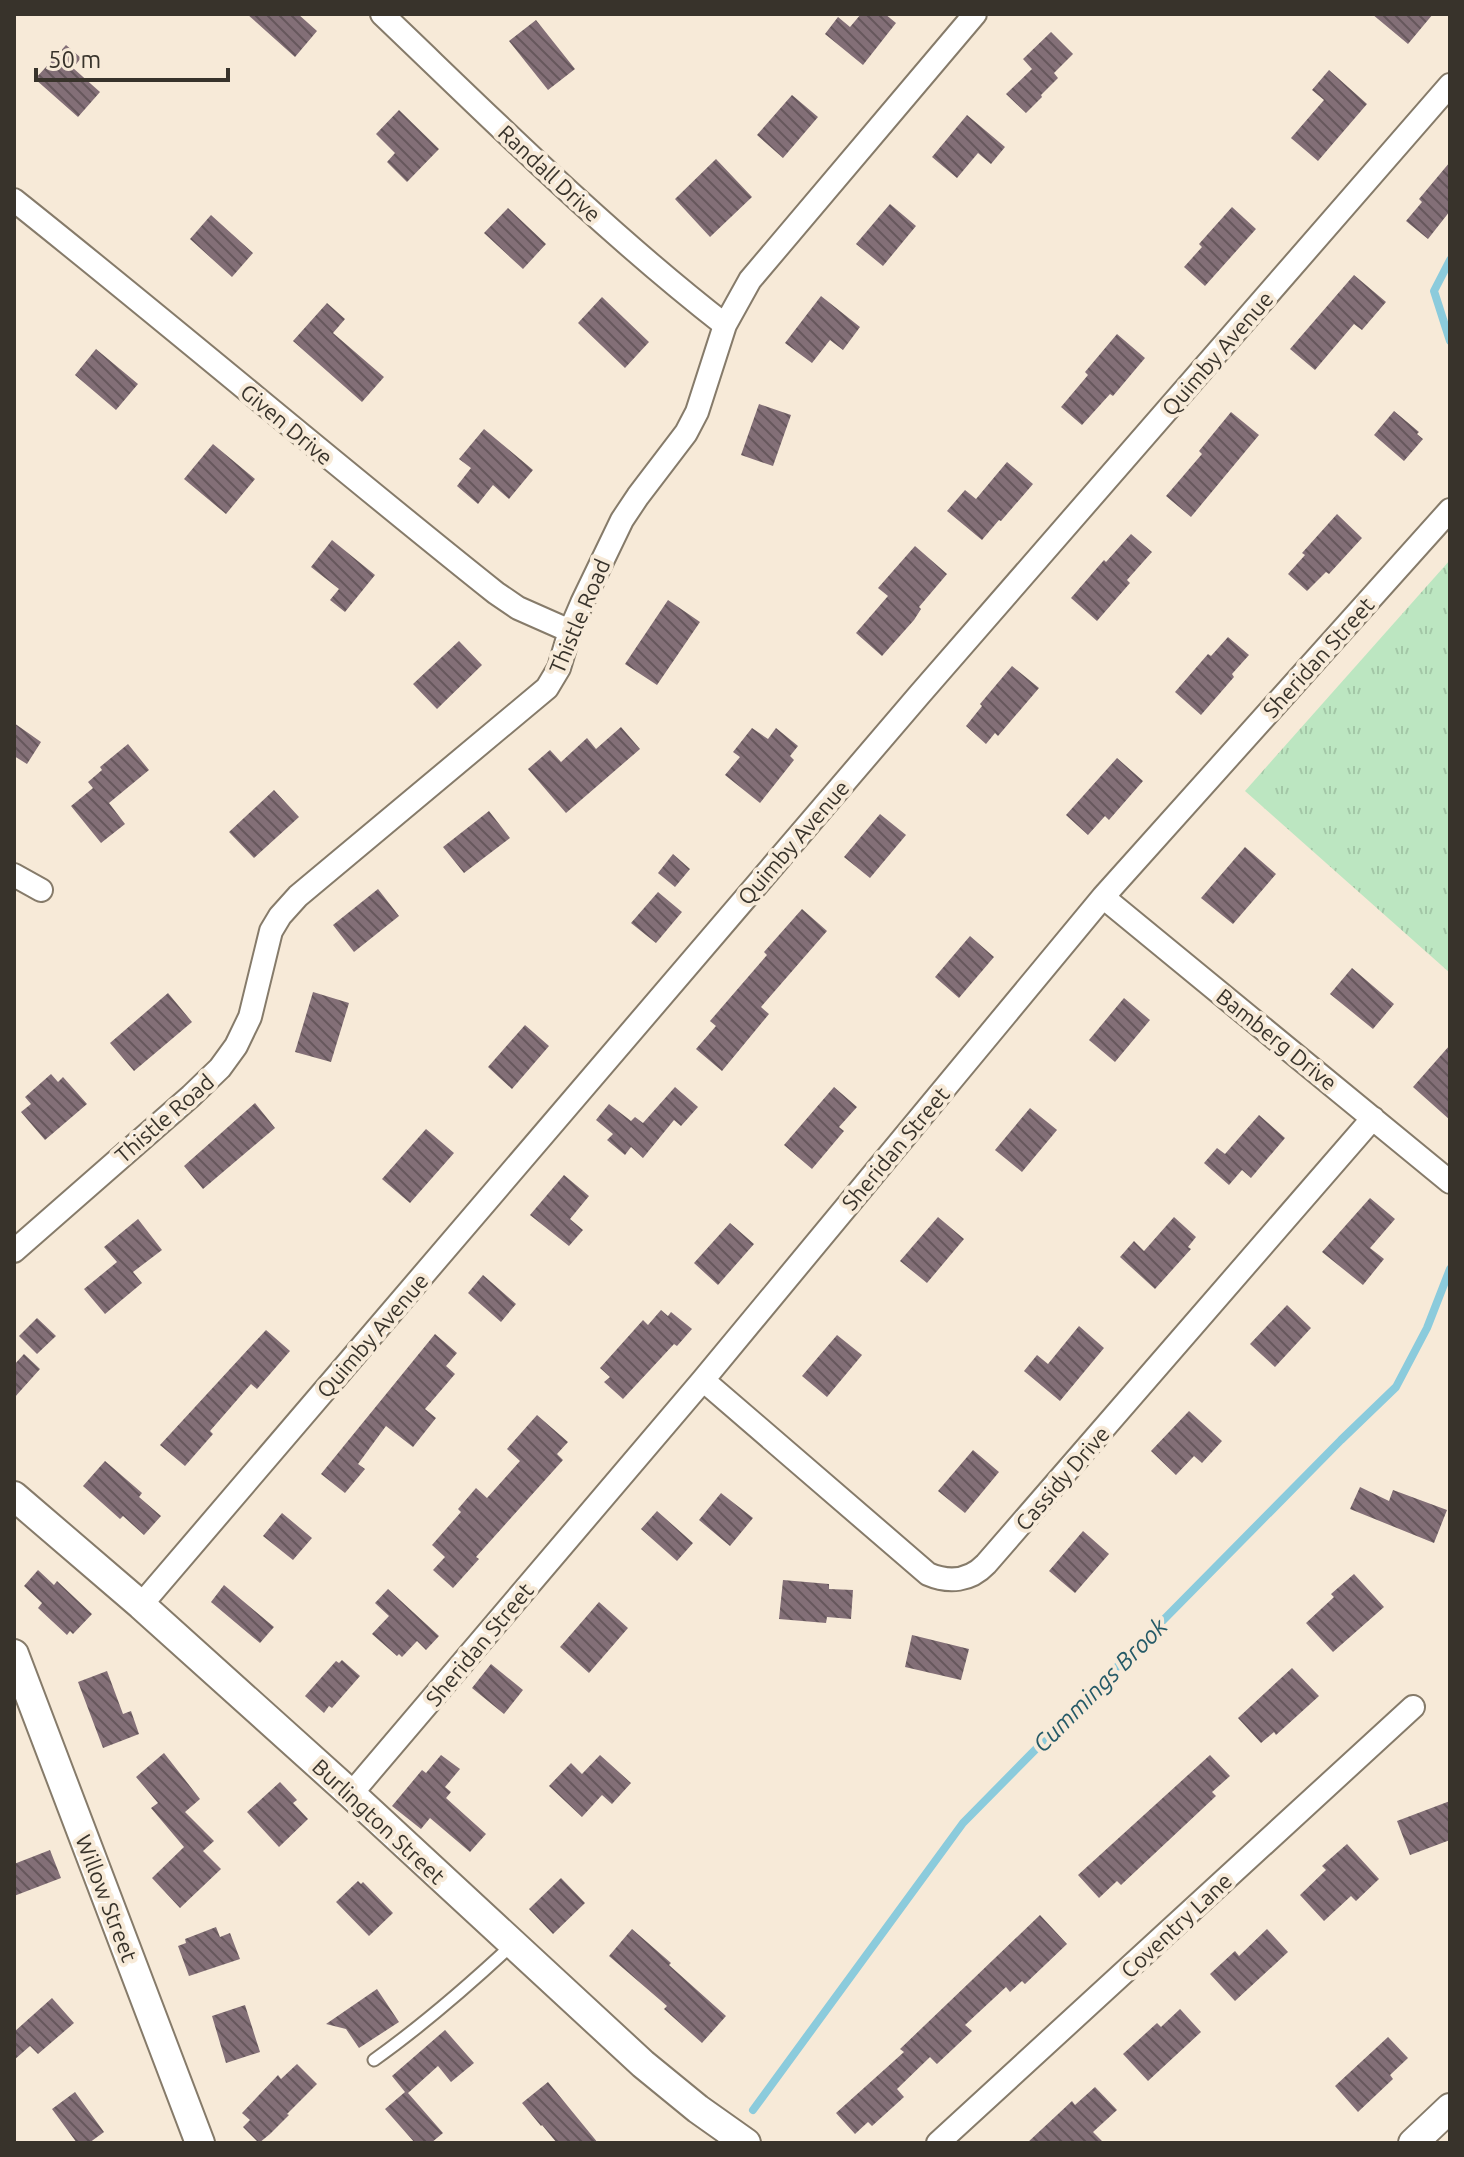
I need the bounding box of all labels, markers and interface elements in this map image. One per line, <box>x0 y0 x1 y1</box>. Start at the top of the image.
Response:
scale bar <box>36 32 228 82</box>
text: 50 m <box>48 46 101 73</box>
street label: Randall Drive <box>494 119 606 227</box>
street label: Quimby Avenue <box>1156 286 1278 420</box>
street label: Given Drive <box>236 378 338 470</box>
street label: Thistle Road <box>544 555 614 677</box>
street label: Sheridan Street <box>1257 591 1379 722</box>
street label: Quimby Avenue <box>732 775 854 909</box>
street label: Bamberg Drive <box>1212 983 1342 1095</box>
street label: Thistle Road <box>110 1069 218 1167</box>
street label: Sheridan Street <box>836 1081 954 1215</box>
street label: Quimby Avenue <box>311 1268 433 1402</box>
street label: Cassidy Drive <box>1010 1421 1114 1535</box>
street label: Sheridan Street <box>420 1577 538 1711</box>
water label: Cummings Brook <box>1027 1612 1173 1758</box>
street label: Burlington Street <box>308 1753 451 1889</box>
street label: Willow Street <box>71 1831 143 1965</box>
street label: Coventry Lane <box>1116 1867 1236 1983</box>

